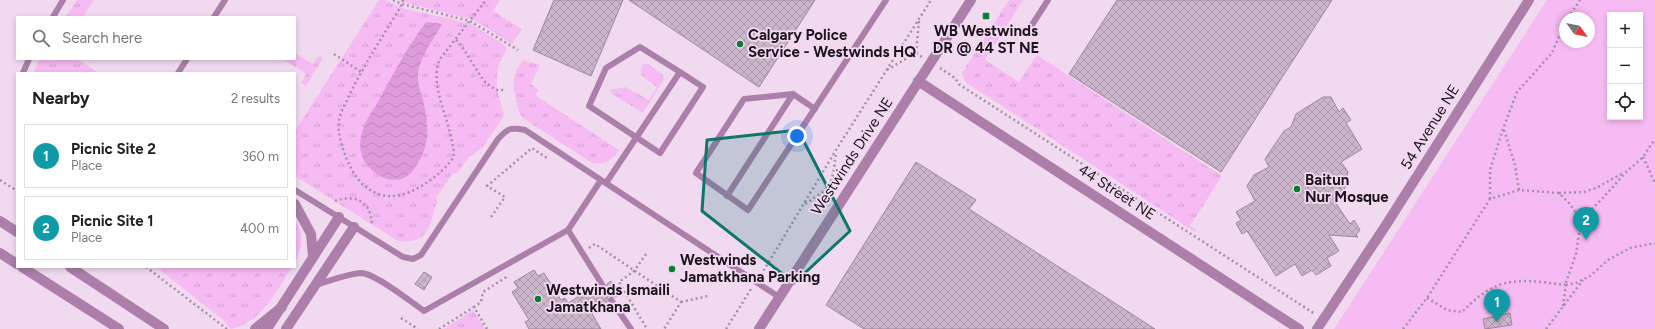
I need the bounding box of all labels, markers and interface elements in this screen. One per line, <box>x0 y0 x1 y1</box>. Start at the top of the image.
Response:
marker: WB Westwinds DR @ 44 ST NE <box>981 11 991 21</box>
north arrow <box>1559 12 1595 48</box>
map controls <box>1607 12 1643 120</box>
button: + <box>1607 12 1643 48</box>
search box <box>16 16 296 60</box>
place label: WB Westwinds DR @ 44 ST NE <box>933 22 1039 57</box>
place label: Calgary Police Service - Westwinds HQ <box>748 26 916 61</box>
icon: search <box>30 27 52 49</box>
text: Search here <box>62 29 142 47</box>
marker: Calgary Police Service - Westwinds HQ <box>735 39 745 49</box>
button: − <box>1607 48 1643 84</box>
street label: 54 Avenue NE <box>1397 81 1463 173</box>
button: locate <box>1607 84 1643 120</box>
text: Nearby <box>32 88 90 108</box>
text: 2 results <box>231 91 280 106</box>
street label: Westwinds Drive NE <box>807 94 897 218</box>
your location <box>787 126 807 146</box>
text: Picnic Site 2 <box>71 140 156 158</box>
text: 1 <box>43 149 49 164</box>
text: 360 m <box>242 149 279 164</box>
text: Place <box>71 158 102 173</box>
street label: 44 Street NE <box>1075 160 1159 224</box>
place label: Baitun Nur Mosque <box>1305 171 1389 206</box>
marker: Baitun Nur Mosque <box>1292 184 1302 194</box>
pin: 2 <box>1573 207 1599 240</box>
text: Picnic Site 1 <box>71 212 154 230</box>
text: 2 <box>42 221 50 236</box>
text: 400 m <box>240 221 279 236</box>
text: Place <box>71 230 102 245</box>
place label: Westwinds Jamatkhana Parking <box>680 251 820 286</box>
marker: Westwinds Jamatkhana Parking <box>667 264 677 274</box>
place label: Westwinds Ismaili Jamatkhana <box>546 281 670 316</box>
pin: 1 <box>1484 289 1510 322</box>
marker: Westwinds Ismaili Jamatkhana <box>533 294 543 304</box>

